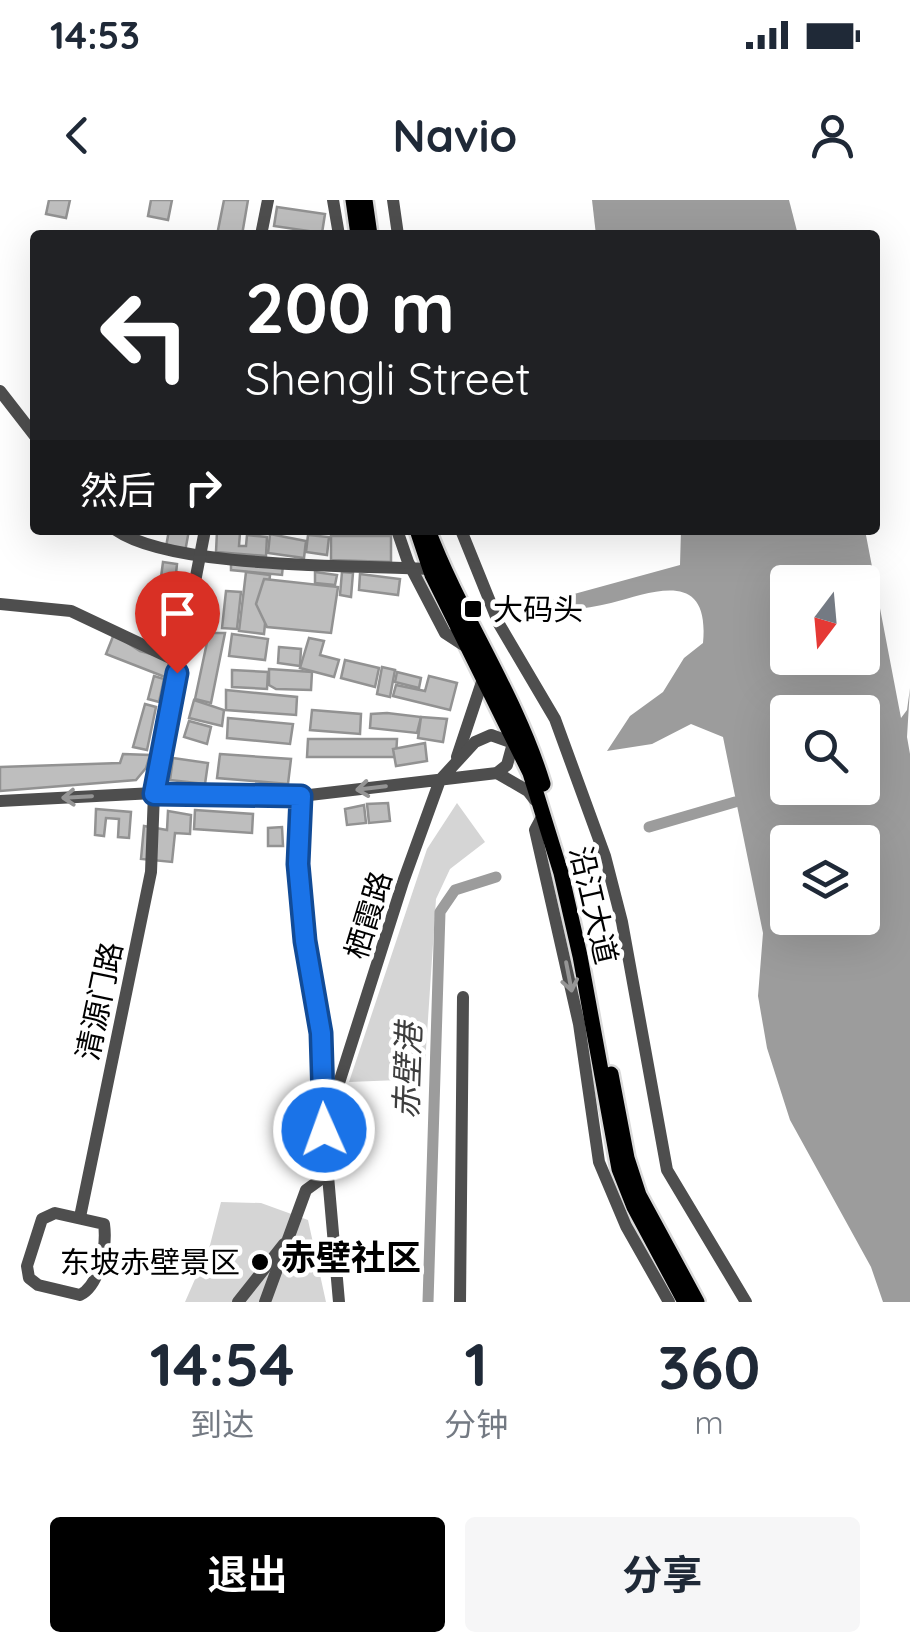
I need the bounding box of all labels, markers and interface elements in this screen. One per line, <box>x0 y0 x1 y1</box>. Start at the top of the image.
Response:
text: 14:53 <box>50 11 140 59</box>
text: Navio <box>393 107 517 163</box>
icon: back <box>50 108 105 163</box>
icon: person <box>805 108 860 163</box>
text: 200 m <box>245 263 455 351</box>
icon: left <box>80 270 210 400</box>
text: Shengli Street <box>245 350 531 406</box>
icon: right <box>176 460 231 515</box>
text: 然后 <box>80 466 156 514</box>
north arrow <box>770 565 880 675</box>
map controls <box>770 565 880 935</box>
pin <box>135 571 220 674</box>
icon: arrive <box>150 586 205 641</box>
place label: 大码头 <box>493 590 583 628</box>
marker: 大码头 <box>462 598 484 620</box>
button: search <box>770 695 880 805</box>
one-way arrow <box>355 779 387 798</box>
one-way arrow <box>61 788 93 807</box>
button: layers <box>770 825 880 935</box>
street label: 沿江大道 <box>562 842 626 968</box>
street label: 栖霞路 <box>337 866 399 964</box>
street label: 清源门路 <box>68 938 130 1064</box>
one-way arrow <box>561 960 580 992</box>
water label: 赤壁港 <box>385 1018 429 1120</box>
position arrow <box>272 1078 376 1182</box>
district label: 赤壁社区 <box>281 1235 421 1279</box>
place label: 东坡赤壁景区 <box>60 1243 240 1281</box>
marker: 东坡赤壁景区 <box>249 1251 271 1273</box>
text: 14:54 <box>150 1326 295 1401</box>
text: 1 <box>465 1326 488 1401</box>
text: 360 <box>658 1329 760 1404</box>
text: m <box>695 1402 724 1442</box>
text: 到达 <box>190 1404 254 1444</box>
text: 分钟 <box>444 1404 508 1444</box>
button: 退出 <box>50 1517 445 1632</box>
button: 分享 <box>465 1517 860 1632</box>

